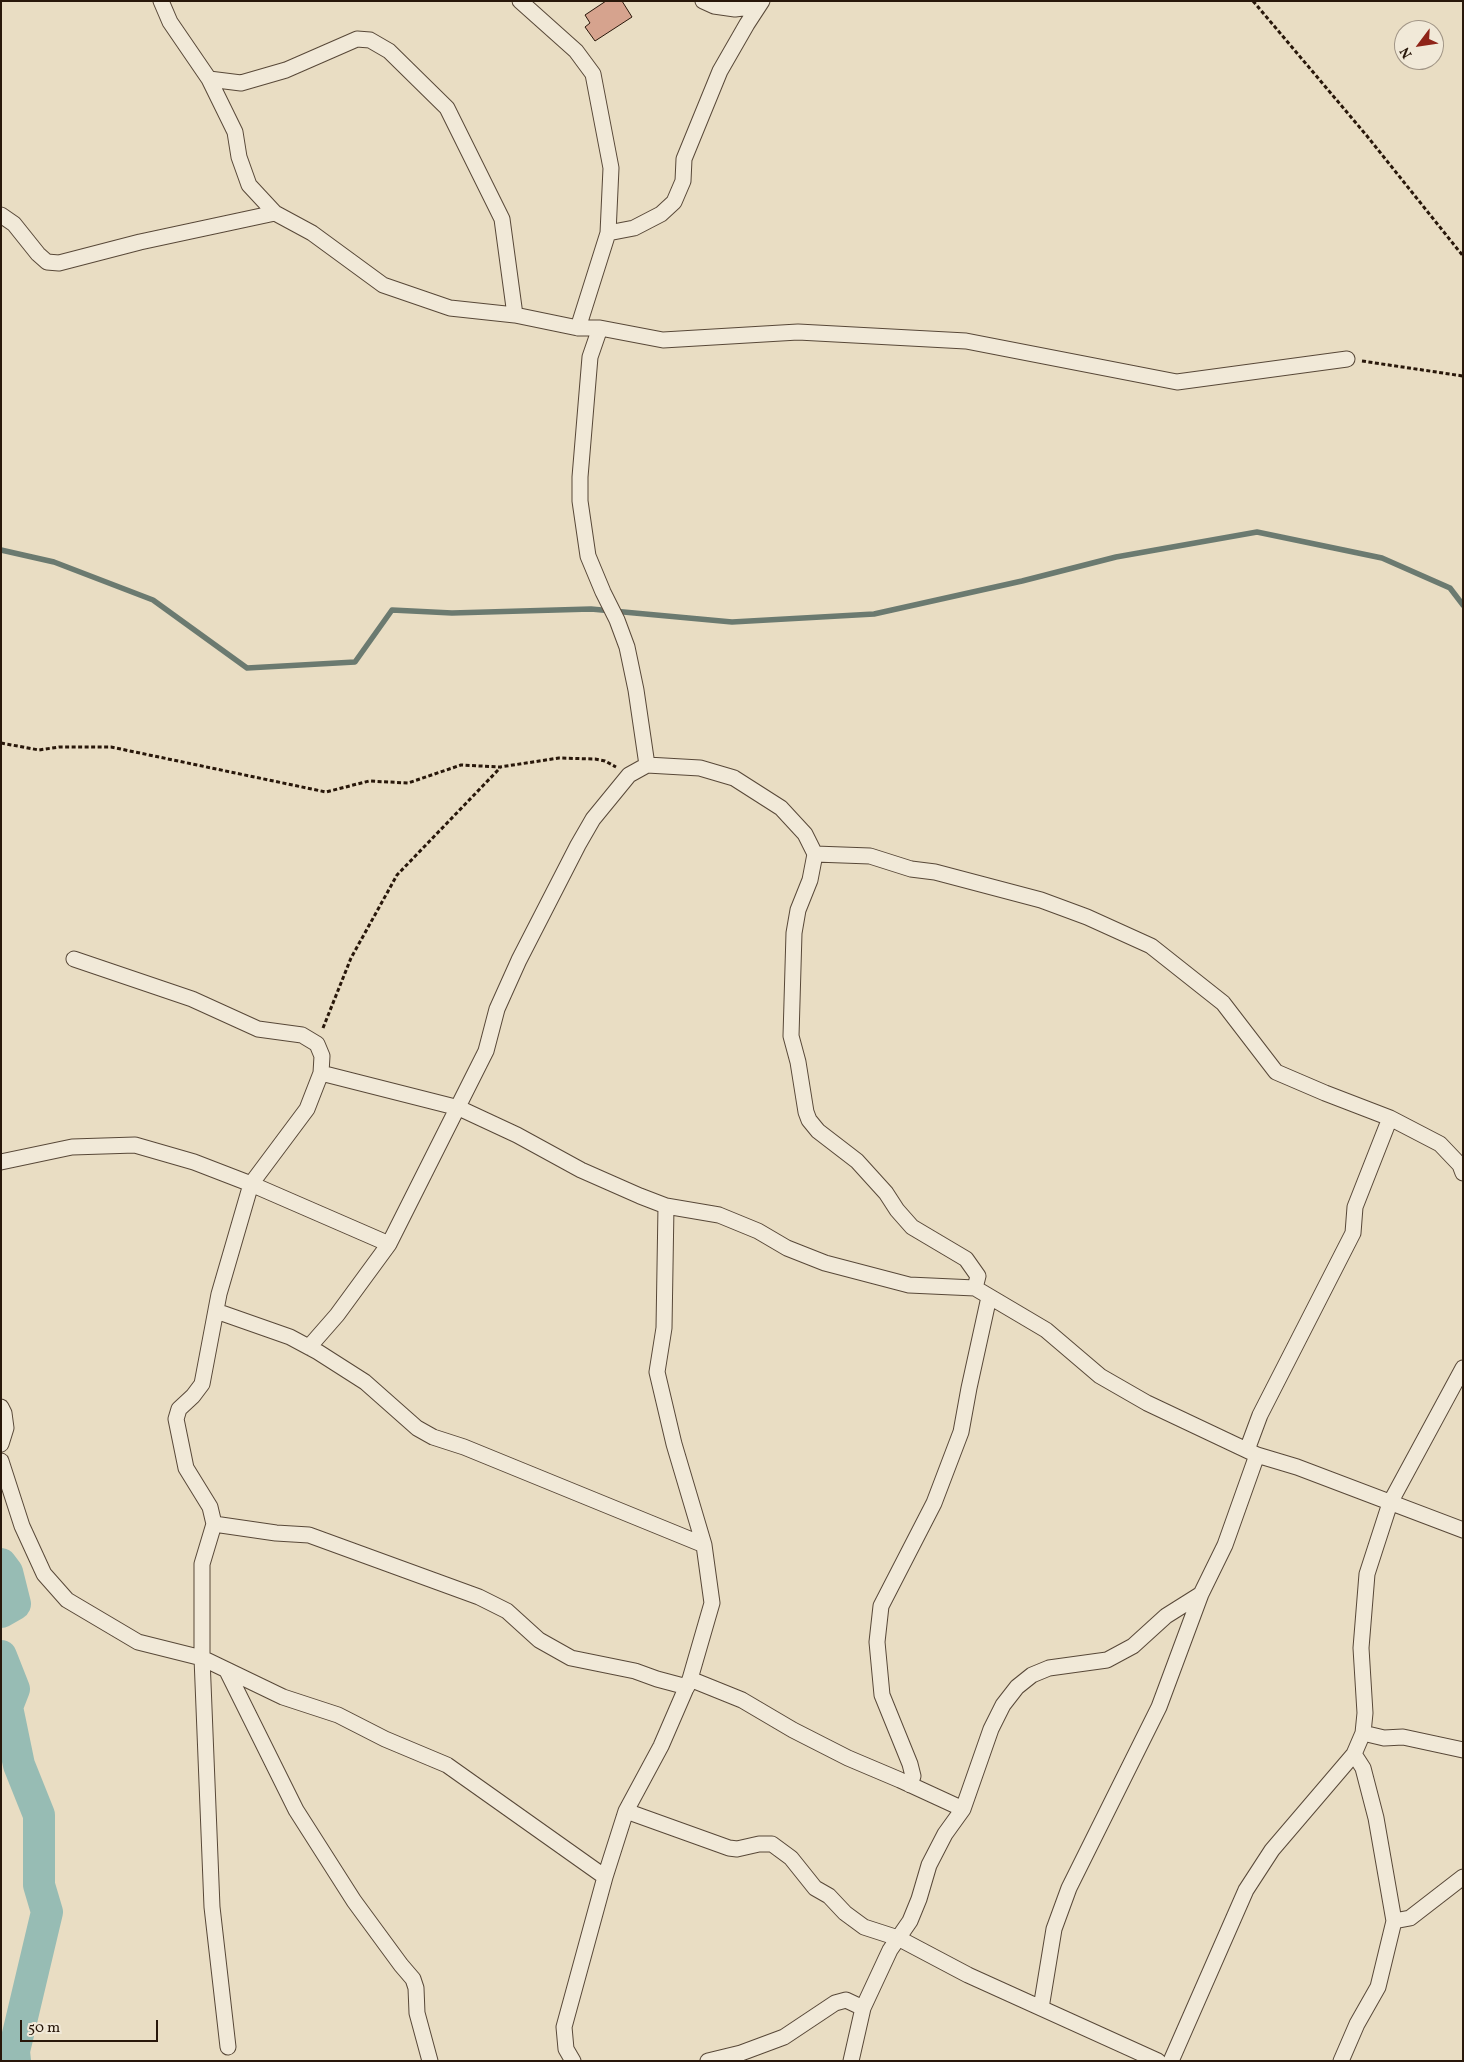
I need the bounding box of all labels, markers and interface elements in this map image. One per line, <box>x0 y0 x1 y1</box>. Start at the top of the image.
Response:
north arrow <box>1394 20 1444 70</box>
text: N <box>1396 43 1417 62</box>
scale bar <box>22 2010 160 2042</box>
text: 50 m <box>28 2018 60 2039</box>

